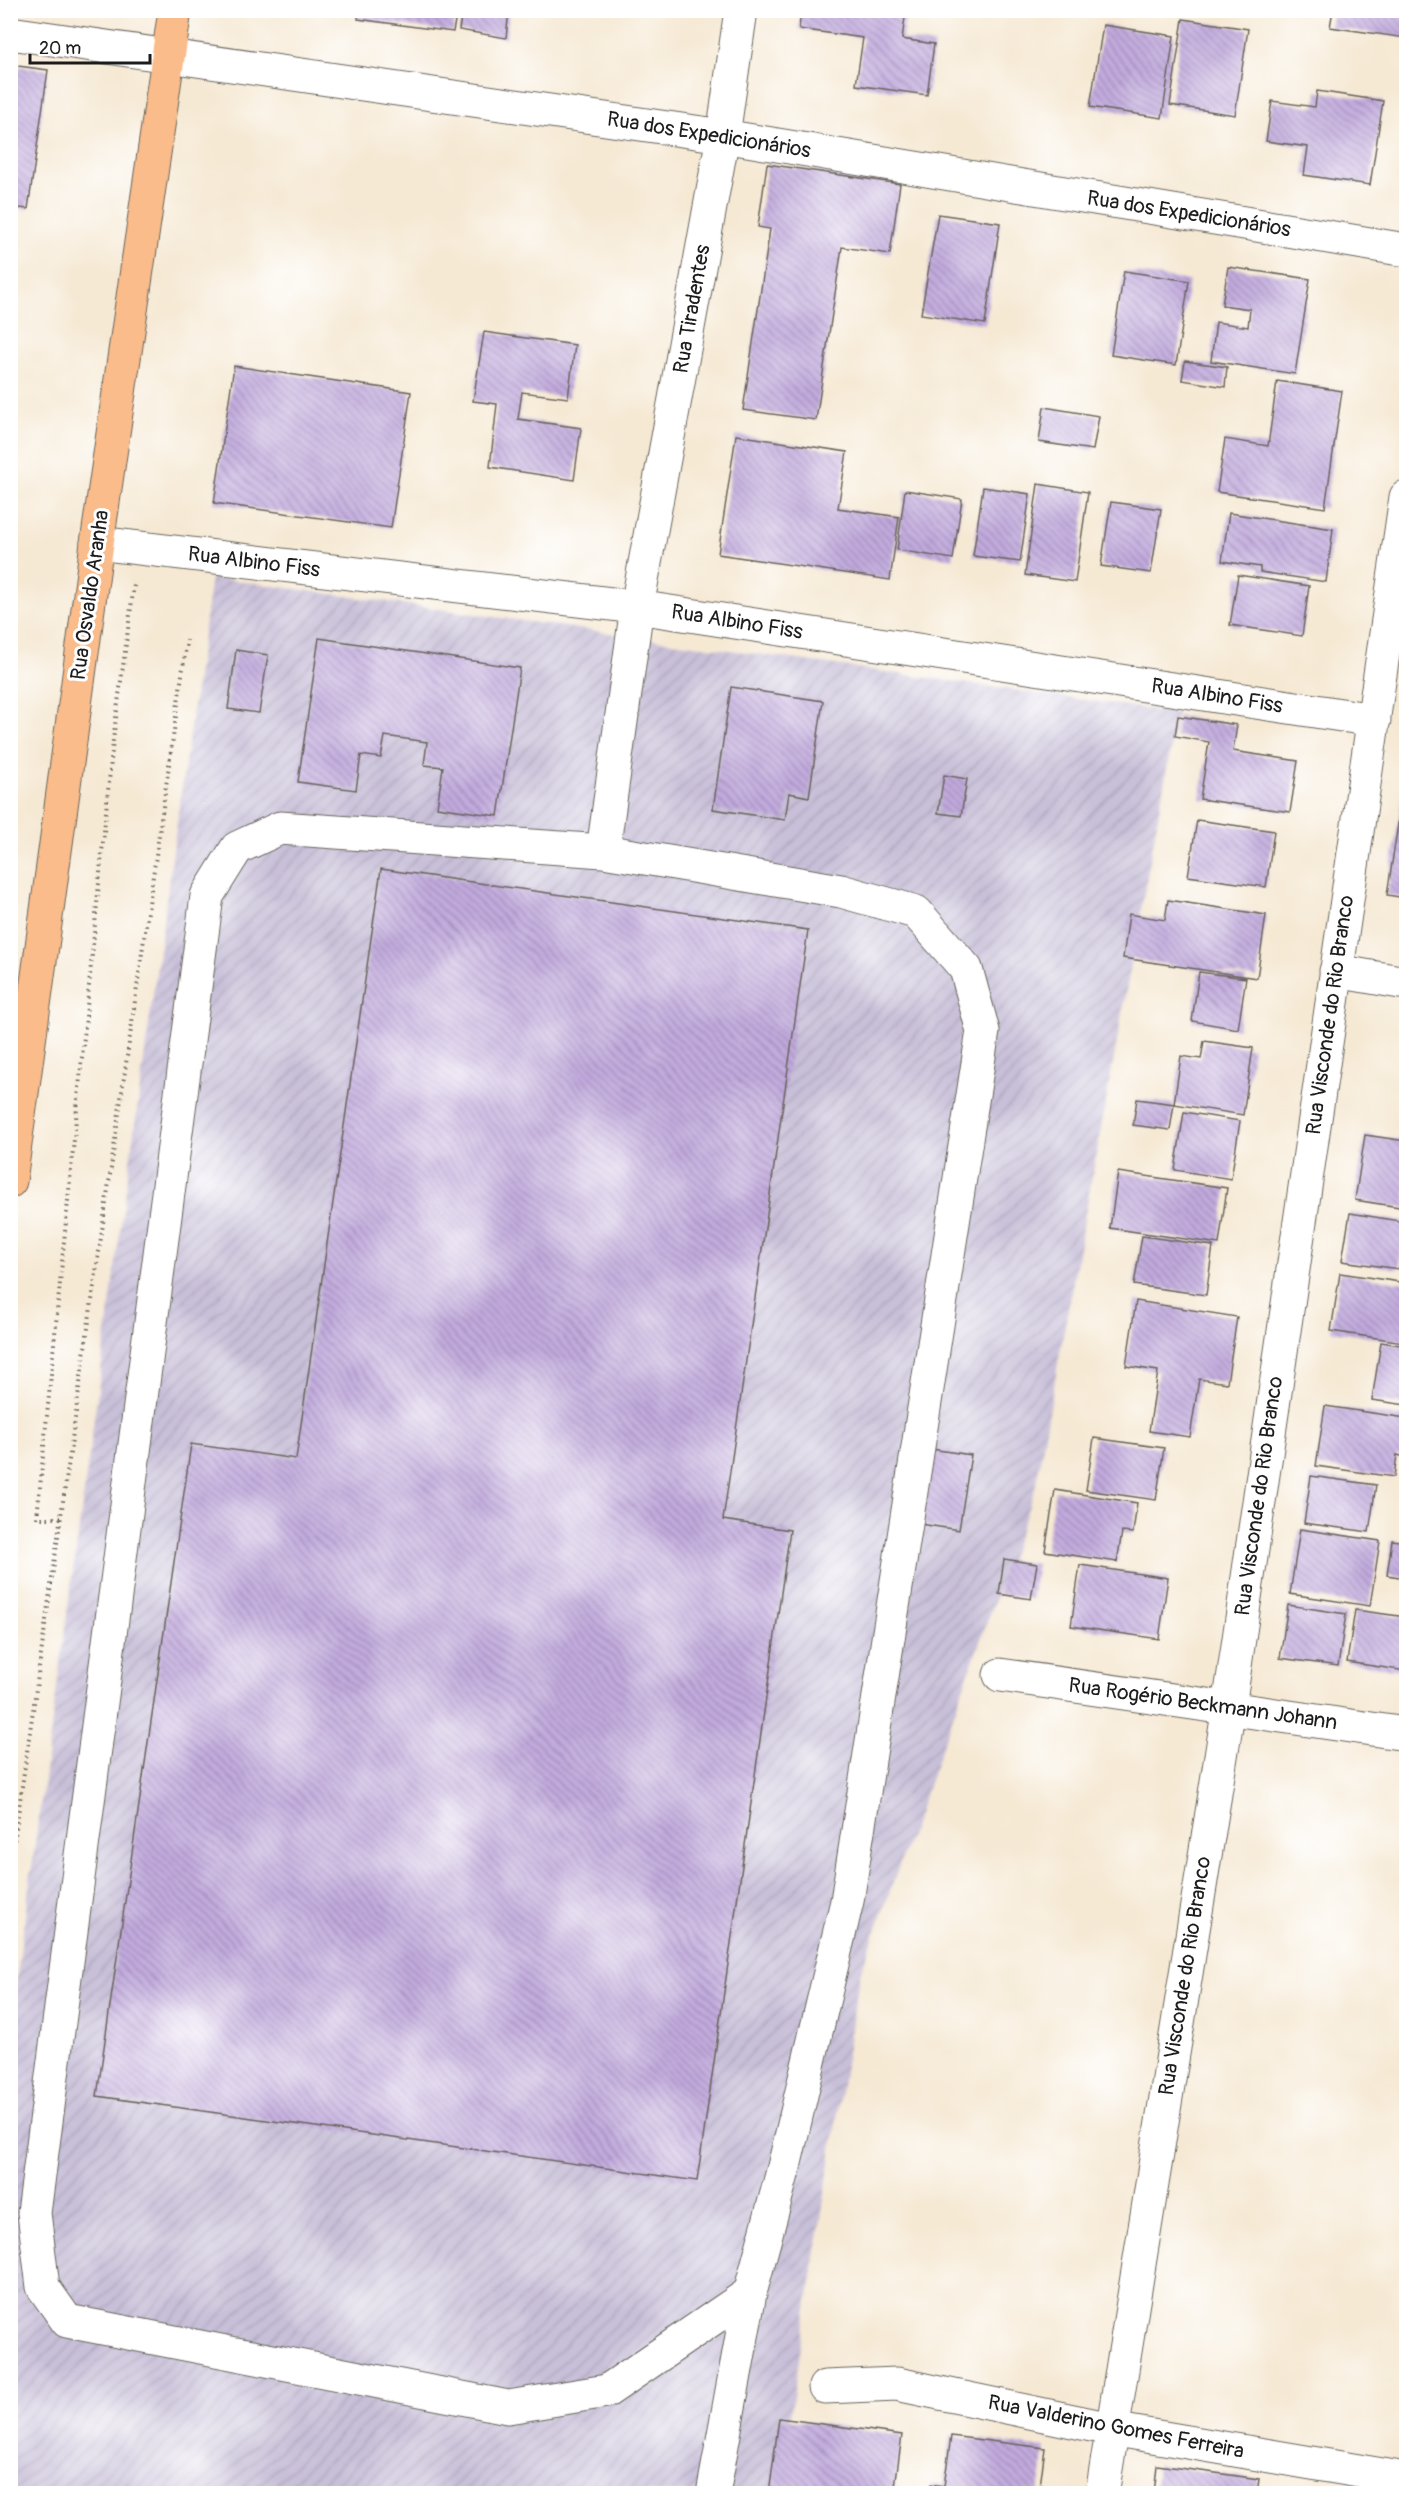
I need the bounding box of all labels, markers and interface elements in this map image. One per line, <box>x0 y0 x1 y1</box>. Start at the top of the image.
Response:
scale bar <box>30 27 150 65</box>
text: 20 m <box>39 37 81 60</box>
street label: Rua dos Expedicionários <box>605 106 813 165</box>
street label: Rua dos Expedicionários <box>1085 185 1293 244</box>
street label: Rua Tiradentes <box>667 242 717 375</box>
street label: Rua Osvaldo Aranha <box>65 508 115 682</box>
street label: Rua Albino Fiss <box>186 541 322 584</box>
street label: Rua Albino Fiss <box>669 598 805 646</box>
street label: Rua Albino Fiss <box>1149 672 1285 720</box>
street label: Rua Visconde do Rio Branco <box>1300 894 1360 1136</box>
street label: Rua Visconde do Rio Branco <box>1229 1375 1289 1617</box>
street label: Rua Rogério Beckmann Johann <box>1067 1672 1339 1736</box>
street label: Rua Visconde do Rio Branco <box>1153 1855 1217 2097</box>
street label: Rua Valderino Gomes Ferreira <box>986 2389 1246 2465</box>

